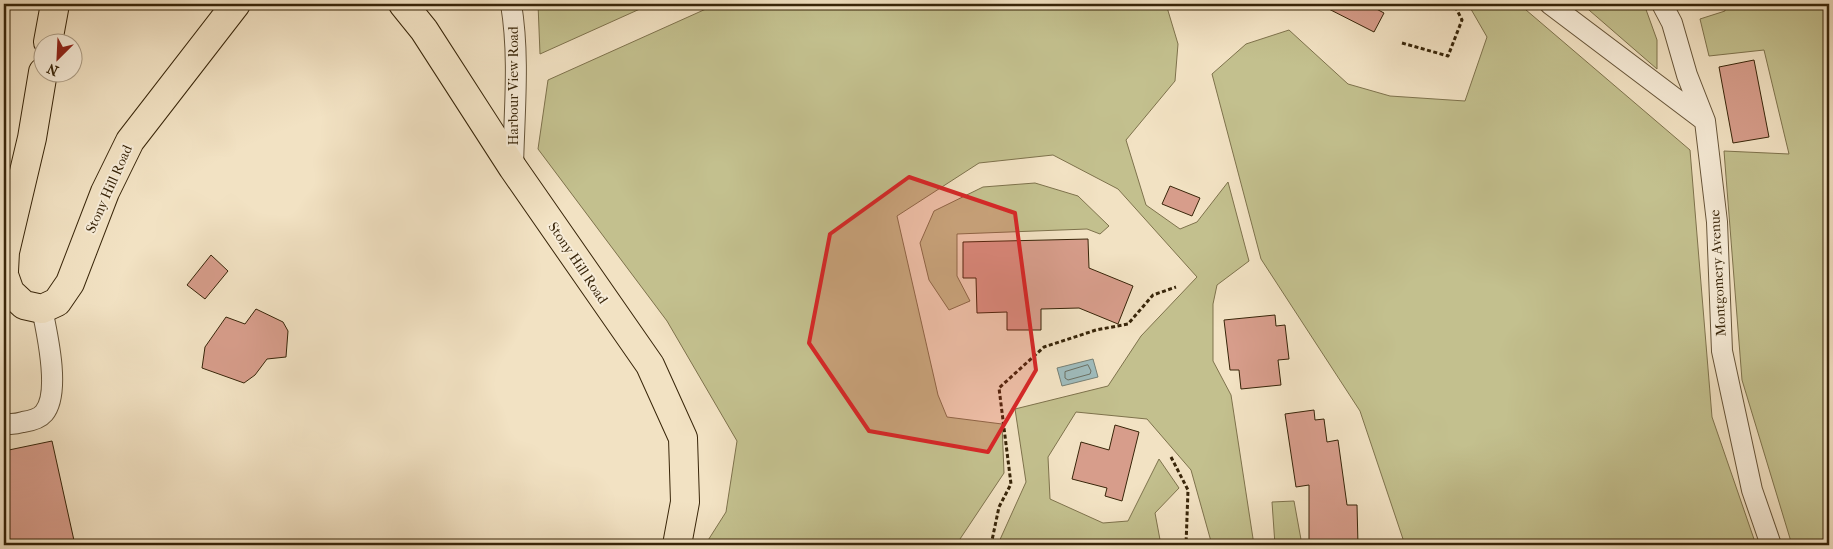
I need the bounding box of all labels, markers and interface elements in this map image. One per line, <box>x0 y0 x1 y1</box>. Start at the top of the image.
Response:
street label: Harbour View Road <box>505 26 522 146</box>
north arrow <box>32 32 82 82</box>
text: N <box>44 59 61 79</box>
street label: Stony Hill Road <box>82 142 136 236</box>
street label: Montgomery Avenue <box>1706 209 1730 337</box>
street label: Stony Hill Road <box>545 219 612 307</box>

